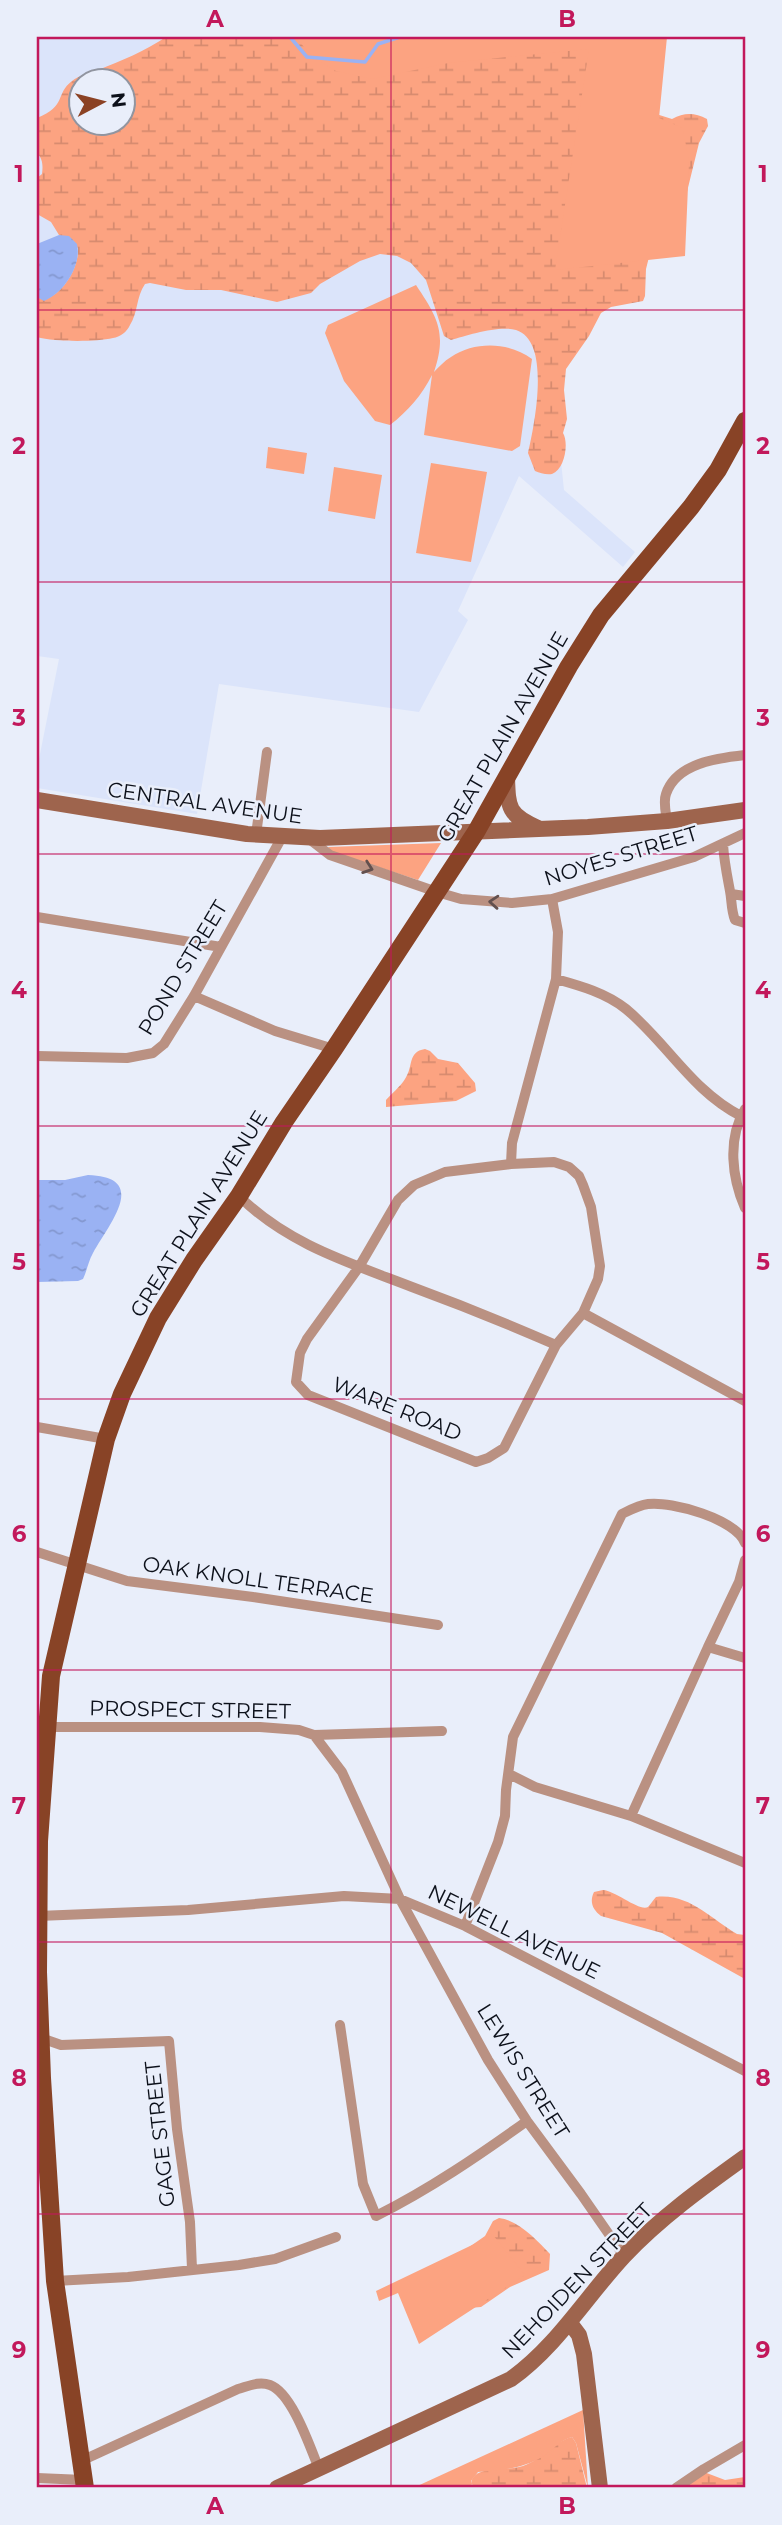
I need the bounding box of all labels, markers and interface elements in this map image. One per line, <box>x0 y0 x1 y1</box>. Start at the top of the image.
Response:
text: A <box>205 5 224 33</box>
text: B <box>558 5 576 33</box>
north arrow <box>66 66 136 136</box>
text: N <box>106 91 131 109</box>
text: 1 <box>14 160 24 188</box>
text: 1 <box>758 160 768 188</box>
text: 2 <box>12 432 26 460</box>
text: 2 <box>756 432 770 460</box>
street label: GREAT PLAIN AVENUE <box>432 627 573 846</box>
text: 3 <box>11 704 26 732</box>
text: 3 <box>755 704 770 732</box>
street label: CENTRAL AVENUE <box>106 776 304 829</box>
street label: NOYES STREET <box>541 820 701 891</box>
one-way arrow <box>362 860 374 875</box>
one-way arrow <box>488 894 499 909</box>
street label: POND STREET <box>133 896 233 1040</box>
text: 4 <box>11 976 27 1004</box>
text: 4 <box>755 976 771 1004</box>
street label: GREAT PLAIN AVENUE <box>125 1106 273 1322</box>
text: 5 <box>12 1248 26 1276</box>
text: 5 <box>756 1248 770 1276</box>
street label: WARE ROAD <box>329 1371 466 1446</box>
text: 6 <box>12 1520 27 1548</box>
text: 6 <box>756 1520 771 1548</box>
street label: OAK KNOLL TERRACE <box>141 1551 375 1608</box>
street label: PROSPECT STREET <box>89 1695 291 1724</box>
text: 7 <box>12 1792 26 1820</box>
text: 7 <box>756 1792 770 1820</box>
street label: NEWELL AVENUE <box>424 1879 604 1984</box>
street label: LEWIS STREET <box>472 1999 575 2143</box>
street label: GAGE STREET <box>139 2060 180 2208</box>
text: 8 <box>11 2064 27 2092</box>
text: 8 <box>755 2064 771 2092</box>
street label: NEHOIDEN STREET <box>496 2198 657 2364</box>
text: 9 <box>12 2336 26 2364</box>
text: 9 <box>756 2336 770 2364</box>
text: A <box>205 2492 224 2520</box>
text: B <box>558 2492 576 2520</box>

